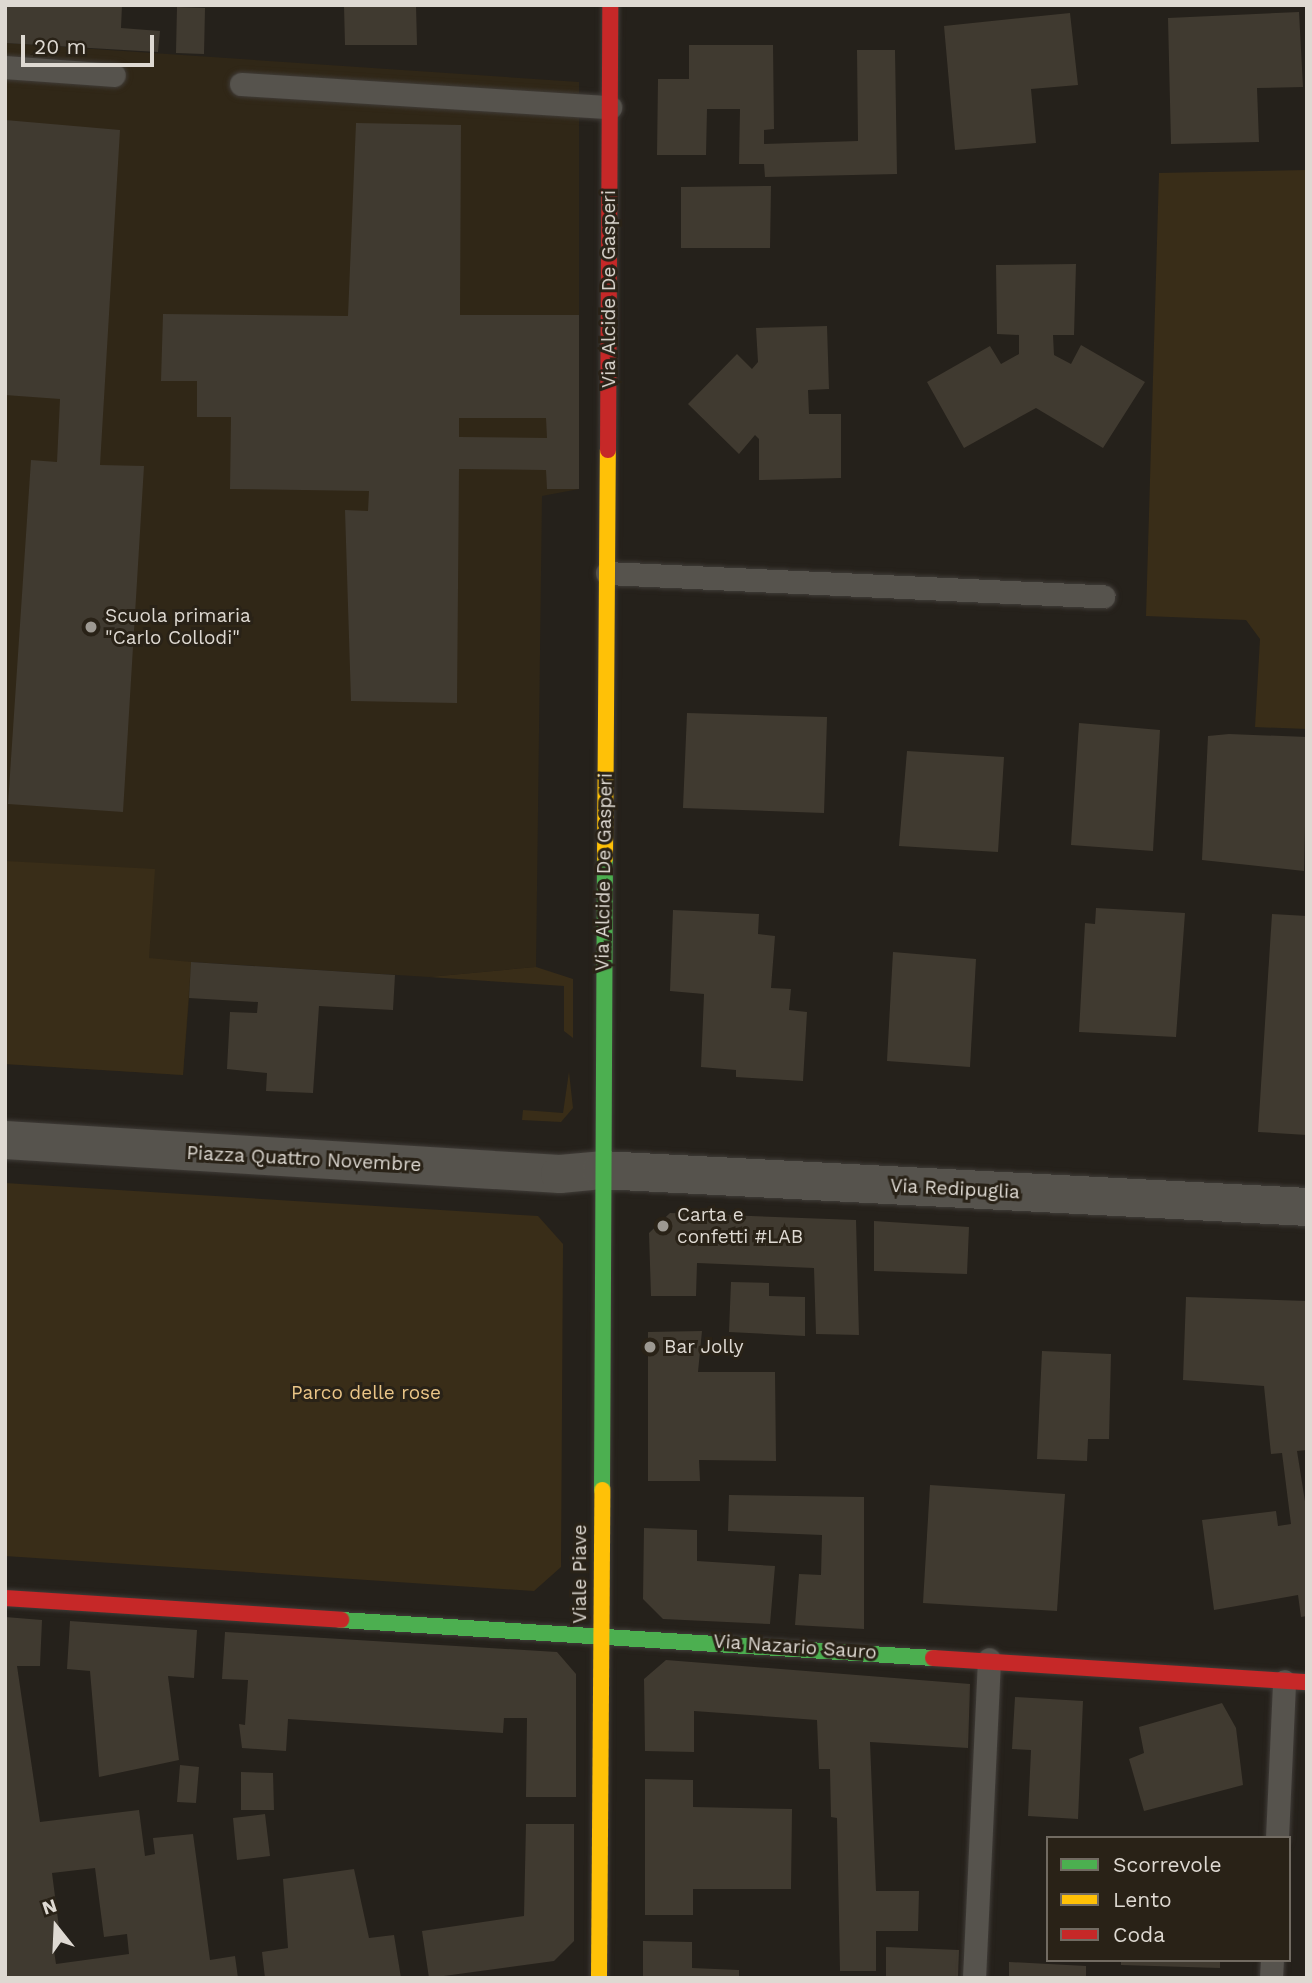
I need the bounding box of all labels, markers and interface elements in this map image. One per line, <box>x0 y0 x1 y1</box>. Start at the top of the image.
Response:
scale bar <box>24 21 158 65</box>
text: 20 m <box>34 34 86 59</box>
street label: Via Alcide De Gasperi <box>598 189 620 389</box>
place label: Scuola primaria "Carlo Collodi" <box>105 605 251 649</box>
marker: Scuola primaria "Carlo Collodi" <box>83 619 99 635</box>
street label: Via Alcide De Gasperi <box>591 772 617 972</box>
street label: Piazza Quattro Novembre <box>186 1141 422 1177</box>
street label: Via Redipuglia <box>889 1174 1021 1204</box>
place label: Carta e confetti #LAB <box>677 1204 803 1248</box>
marker: Carta e confetti #LAB <box>655 1218 671 1234</box>
place label: Bar Jolly <box>664 1336 744 1358</box>
marker: Bar Jolly <box>642 1339 658 1355</box>
park label: Parco delle rose <box>291 1382 441 1404</box>
street label: Viale Piave <box>569 1524 591 1624</box>
street label: Via Nazario Sauro <box>712 1630 878 1664</box>
legend <box>1046 1836 1291 1962</box>
text: Scorrevole <box>1113 1852 1222 1877</box>
text: Lento <box>1113 1887 1172 1912</box>
north arrow <box>21 1892 91 1962</box>
text: N <box>39 1893 60 1920</box>
text: Coda <box>1113 1922 1165 1947</box>

